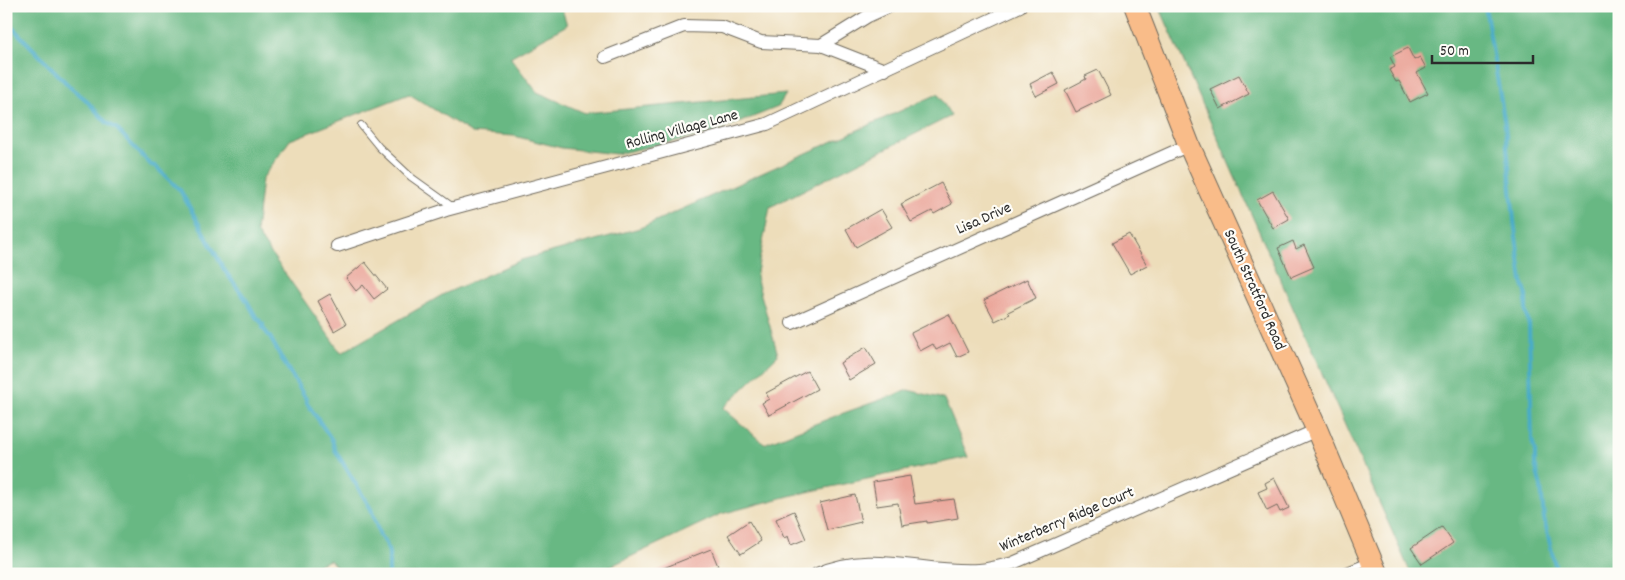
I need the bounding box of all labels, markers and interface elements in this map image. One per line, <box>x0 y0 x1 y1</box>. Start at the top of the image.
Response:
scale bar <box>1432 32 1534 64</box>
text: 50 m <box>1440 41 1469 63</box>
street label: Rolling Village Lane <box>623 104 741 156</box>
street label: Lisa Drive <box>953 197 1015 241</box>
street label: South Stratford Road <box>1217 226 1291 354</box>
street label: Winterberry Ridge Court <box>996 481 1138 559</box>

